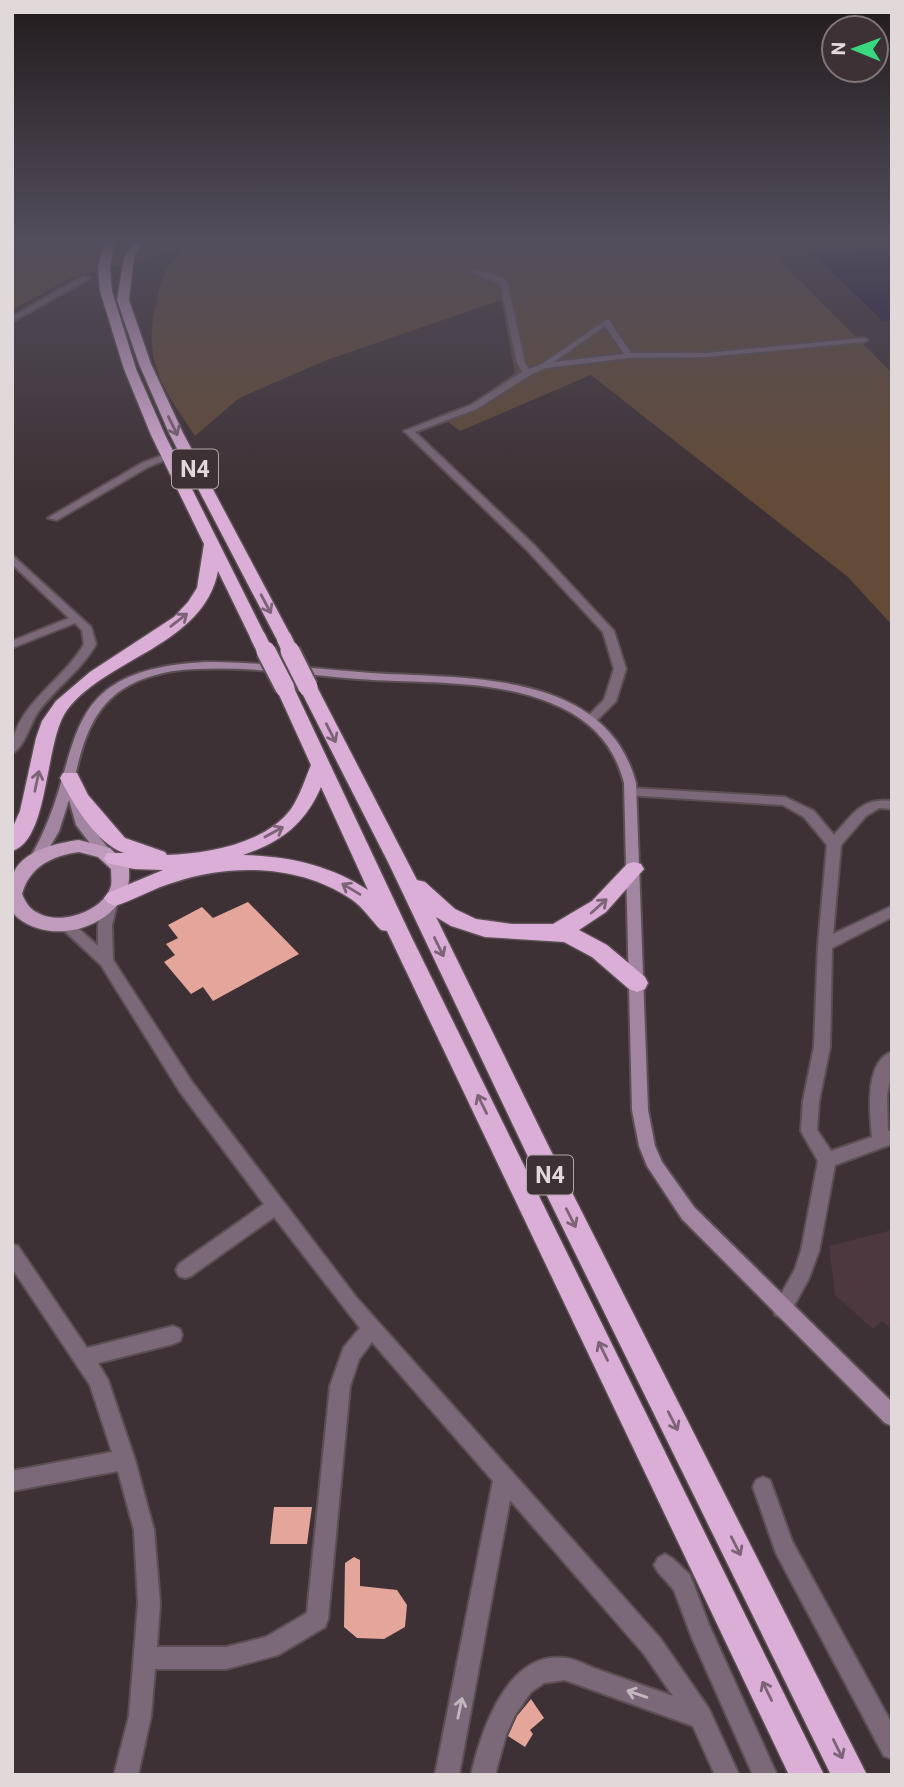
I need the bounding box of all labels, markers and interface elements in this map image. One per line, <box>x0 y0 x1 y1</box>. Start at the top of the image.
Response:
north arrow <box>820 14 890 84</box>
text: N <box>827 42 850 56</box>
one-way arrow <box>166 415 180 436</box>
road number: N4 <box>172 449 218 489</box>
one-way arrow <box>259 594 273 614</box>
one-way arrow <box>169 612 188 627</box>
one-way arrow <box>324 722 338 743</box>
one-way arrow <box>30 770 44 793</box>
one-way arrow <box>264 825 284 839</box>
one-way arrow <box>341 882 361 896</box>
one-way arrow <box>590 898 607 915</box>
one-way arrow <box>433 936 447 957</box>
one-way arrow <box>475 1094 489 1115</box>
road number: N4 <box>527 1156 573 1194</box>
one-way arrow <box>565 1207 579 1228</box>
one-way arrow <box>595 1341 609 1362</box>
one-way arrow <box>667 1410 681 1431</box>
one-way arrow <box>729 1535 743 1555</box>
one-way arrow <box>760 1681 773 1702</box>
one-way arrow <box>626 1687 648 1699</box>
one-way arrow <box>454 1697 468 1720</box>
one-way arrow <box>831 1738 845 1759</box>

